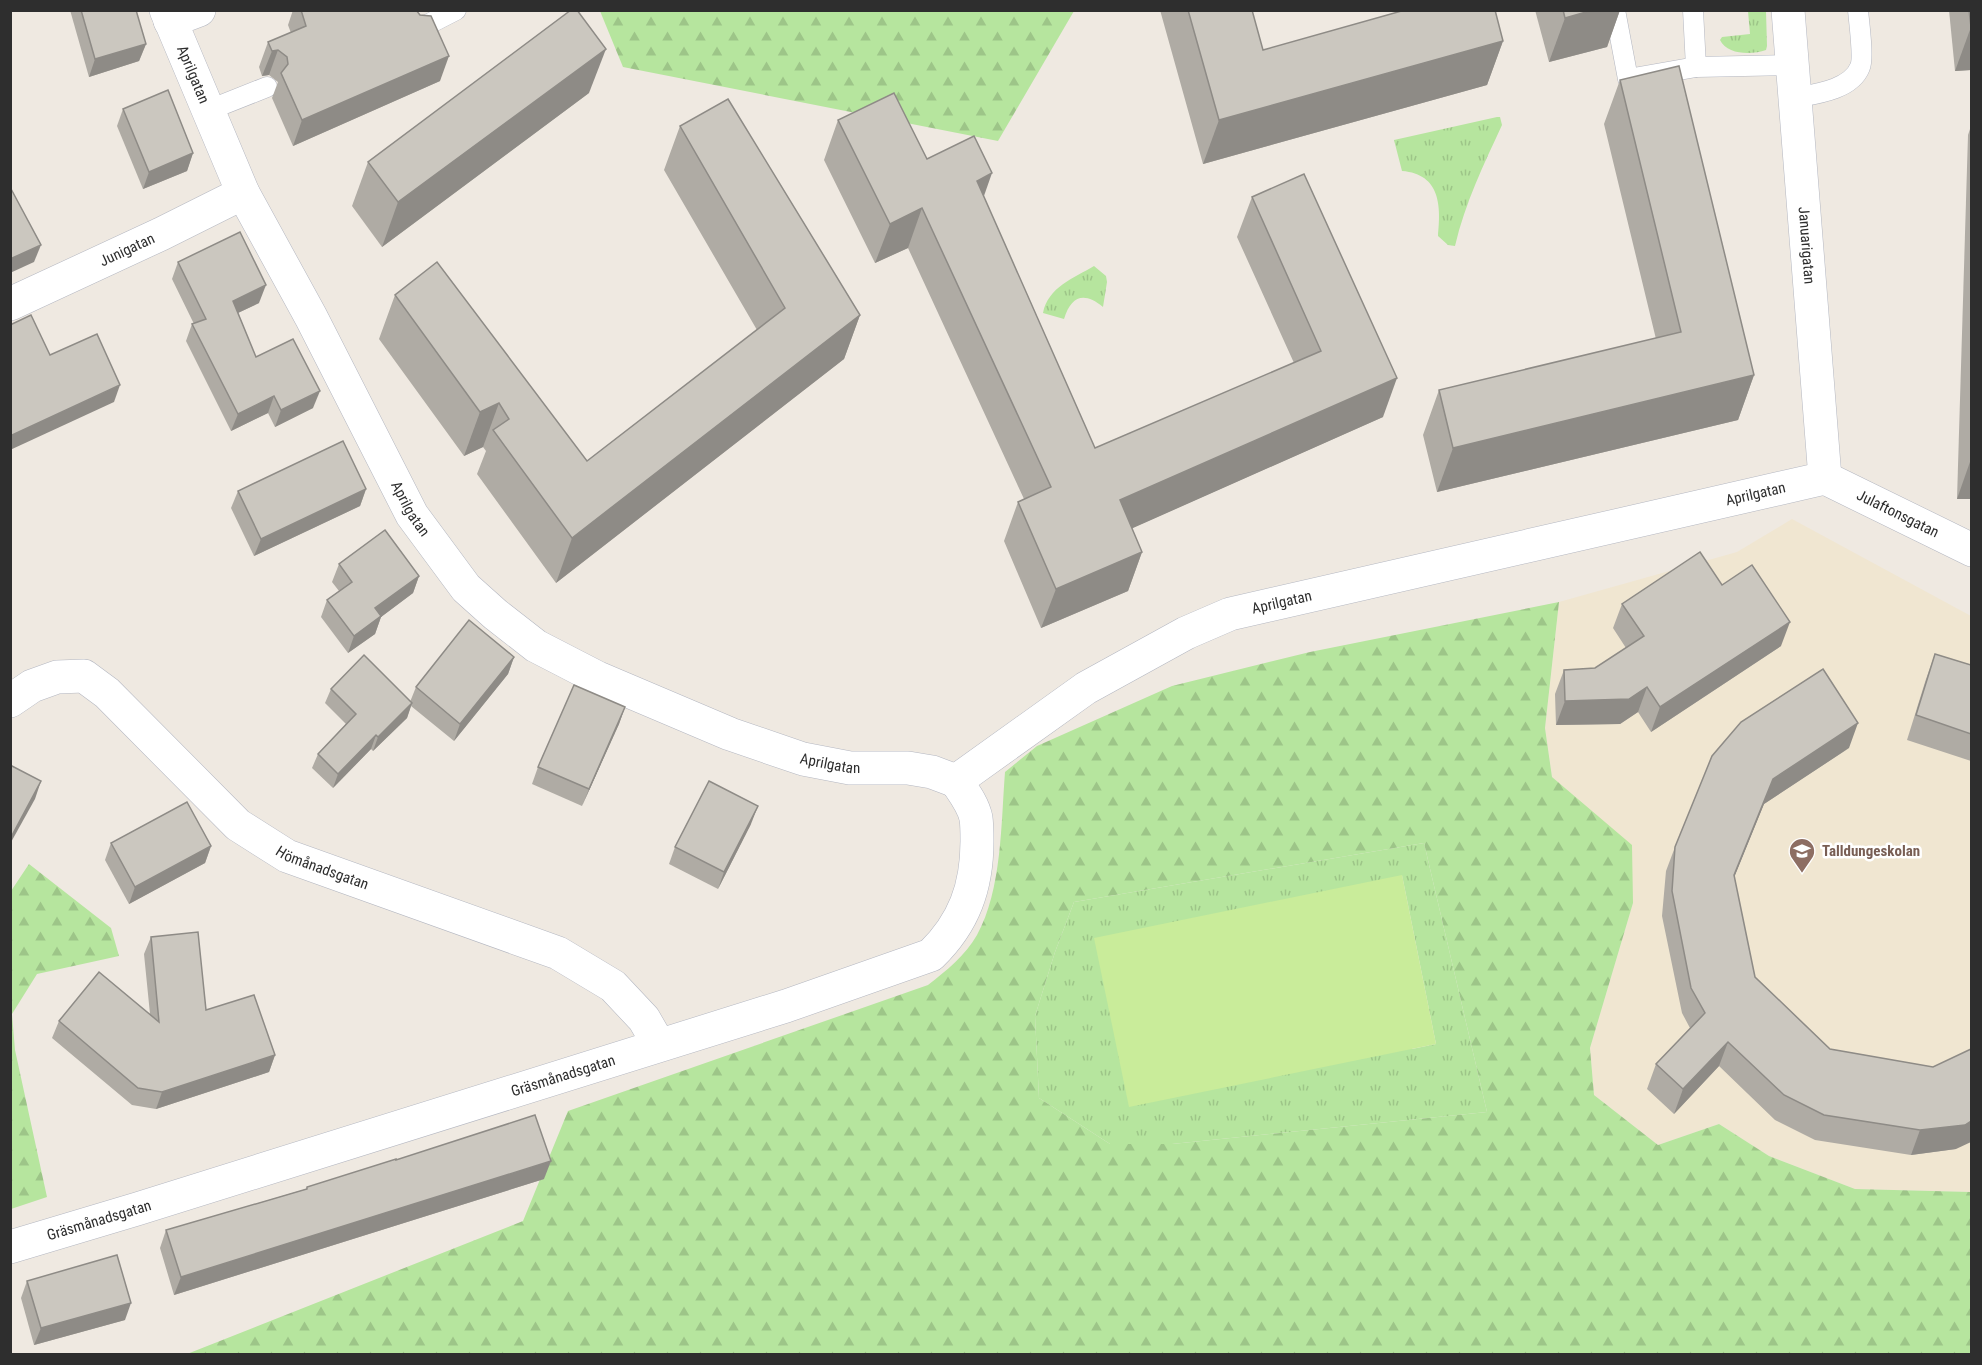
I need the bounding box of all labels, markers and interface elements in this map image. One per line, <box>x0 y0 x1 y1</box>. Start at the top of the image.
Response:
street label: Aprilgatan <box>173 43 213 106</box>
street label: Januarigatan <box>1795 206 1819 285</box>
street label: Junigatan <box>97 229 157 270</box>
street label: Aprilgatan <box>387 478 434 540</box>
street label: Aprilgatan <box>1724 478 1787 509</box>
street label: Julaftonsgatan <box>1854 486 1942 541</box>
street label: Aprilgatan <box>1250 587 1314 618</box>
street label: Aprilgatan <box>799 750 860 777</box>
school or university icon: Talldungeskolan <box>1787 836 1817 874</box>
street label: Hömånadsgatan <box>272 842 371 893</box>
place label: Talldungeskolan <box>1822 842 1920 860</box>
street label: Gräsmånadsgatan <box>509 1051 617 1100</box>
street label: Gräsmånadsgatan <box>45 1196 153 1244</box>

